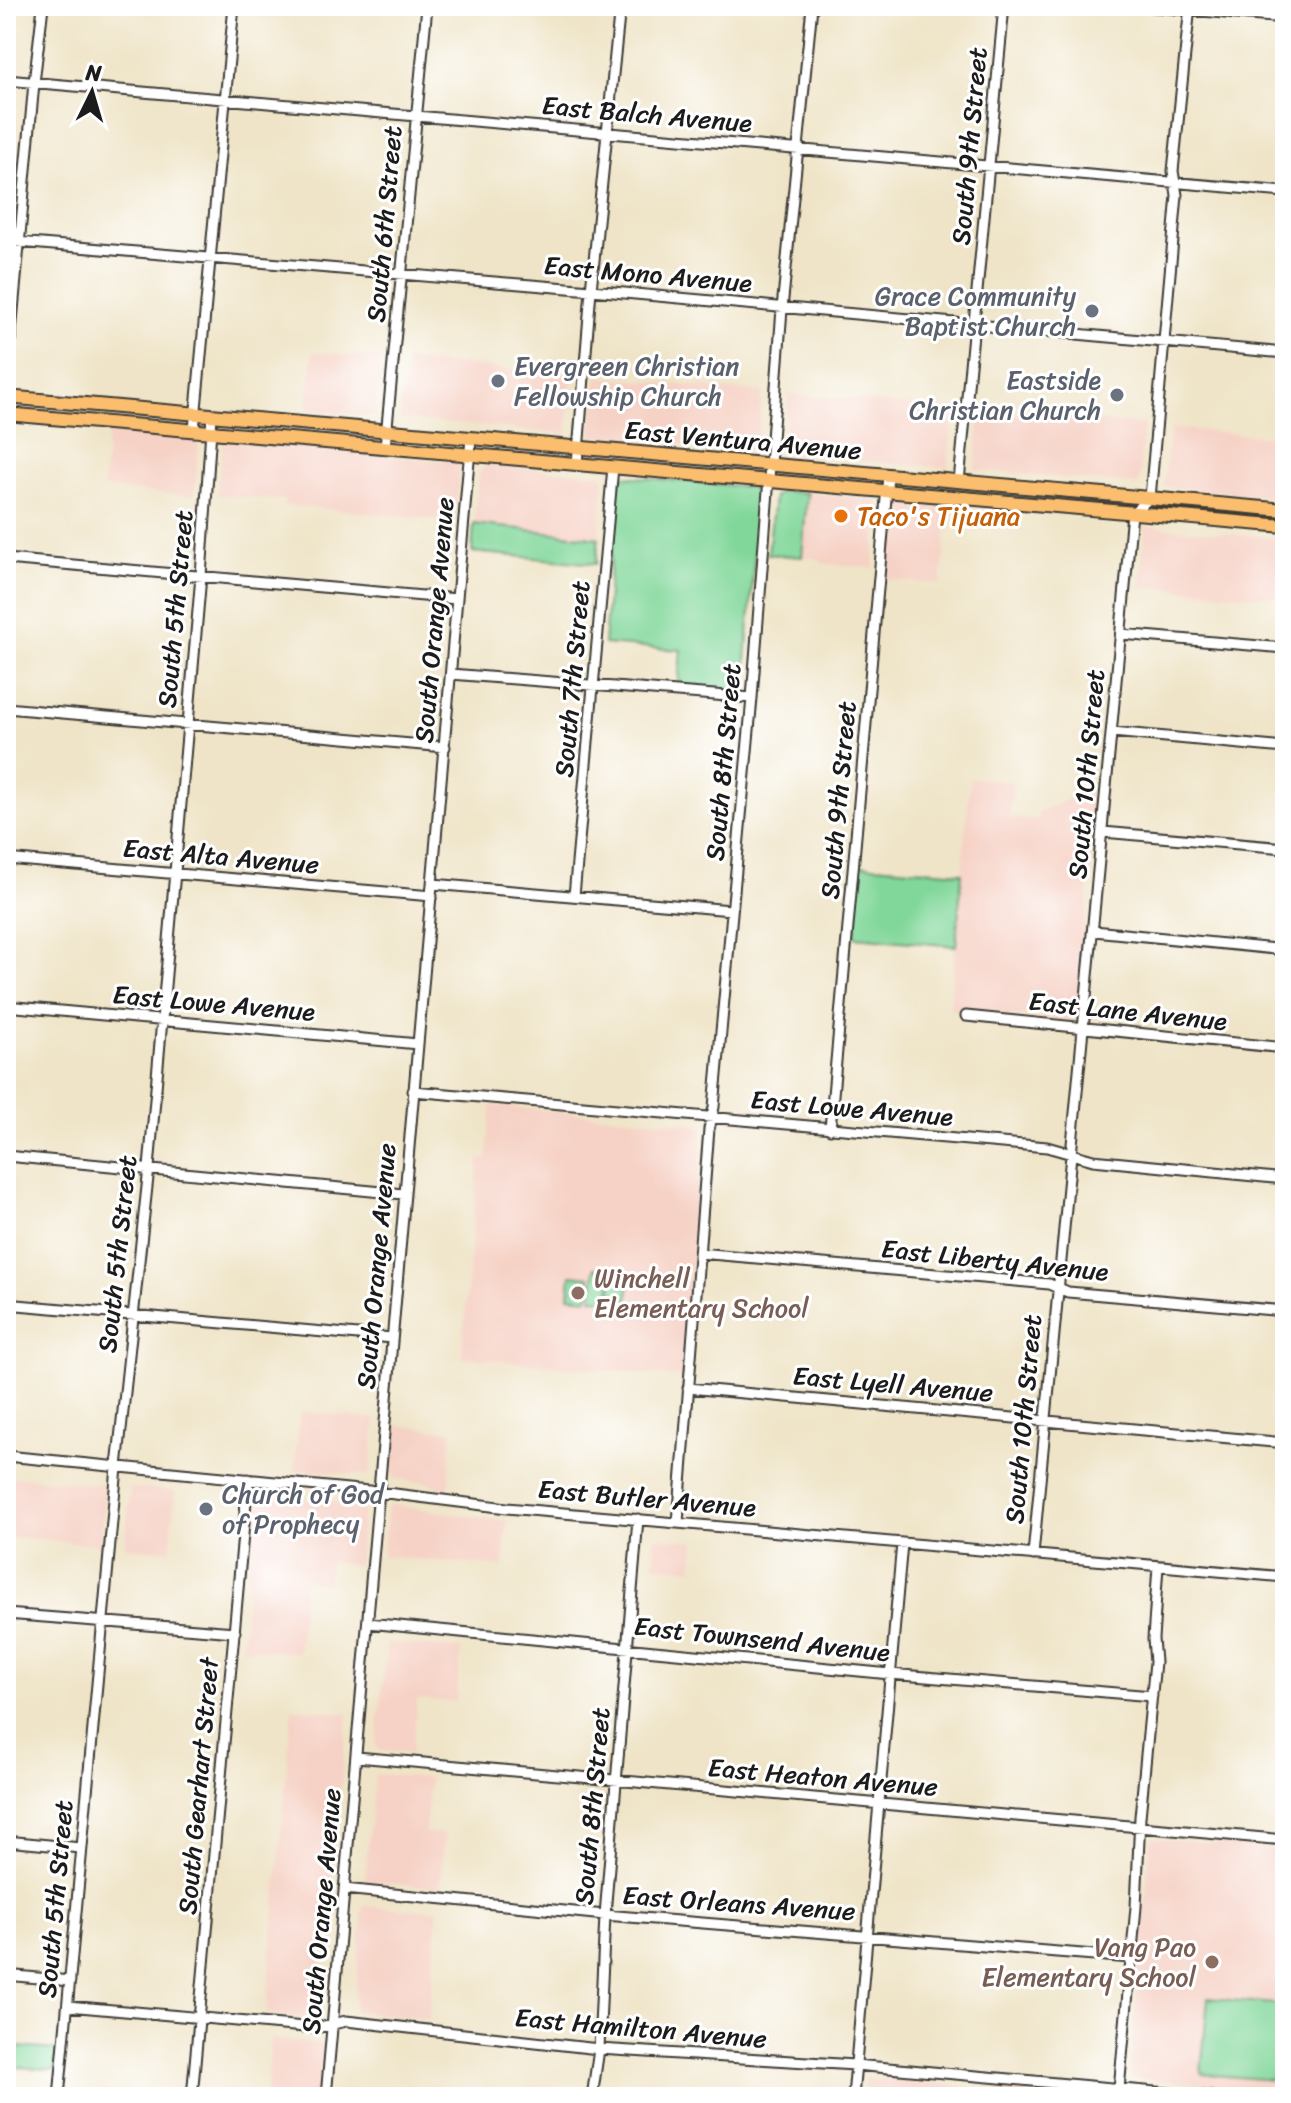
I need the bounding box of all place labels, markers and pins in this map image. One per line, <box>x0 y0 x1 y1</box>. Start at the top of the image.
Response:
place label: Grace Community Baptist Church <box>875 273 1077 349</box>
marker: Grace Community Baptist Church <box>1083 302 1101 320</box>
place label: Evergreen Christian Fellowship Church <box>514 343 739 419</box>
place label: Eastside Christian Church <box>909 357 1101 433</box>
marker: Evergreen Christian Fellowship Church <box>489 372 507 390</box>
marker: Eastside Christian Church <box>1108 386 1126 404</box>
place label: Taco's Tijuana <box>857 493 1020 539</box>
marker: Taco's Tijuana <box>832 507 850 525</box>
place label: Winchell Elementary School <box>594 1255 809 1331</box>
marker: Winchell Elementary School <box>569 1284 587 1302</box>
place label: Church of God of Prophecy <box>222 1471 386 1547</box>
marker: Church of God of Prophecy <box>197 1500 215 1518</box>
place label: Vang Pao Elementary School <box>981 1924 1197 2000</box>
marker: Vang Pao Elementary School <box>1203 1953 1221 1971</box>

